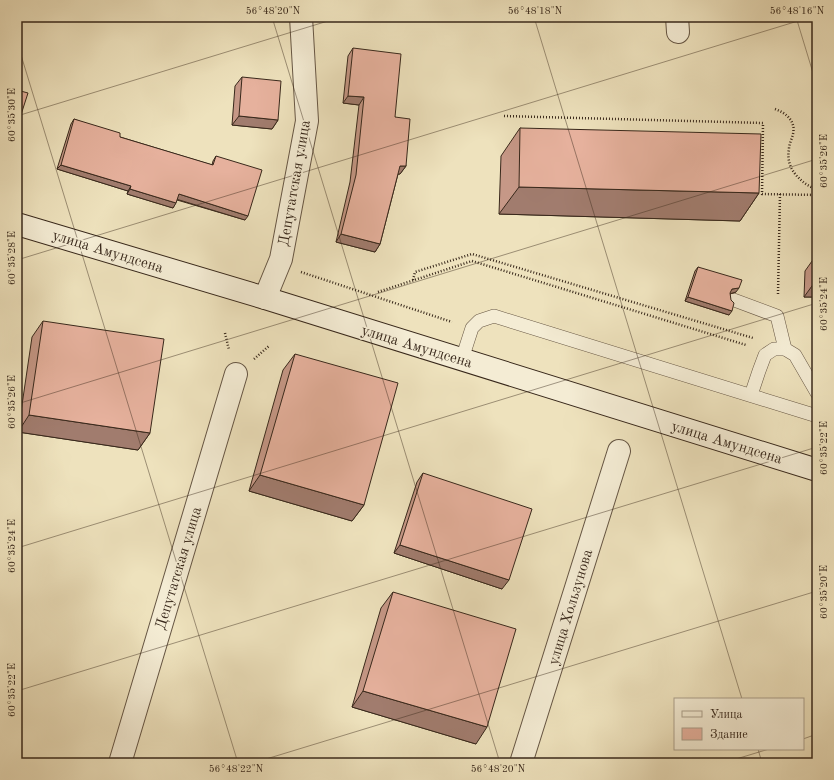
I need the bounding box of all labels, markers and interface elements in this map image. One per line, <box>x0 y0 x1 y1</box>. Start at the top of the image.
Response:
text: 56°48'20"N <box>246 6 301 16</box>
text: 56°48'18"N <box>508 6 563 16</box>
text: 56°48'16"N <box>770 6 825 16</box>
text: 60°35'30"E <box>7 88 17 142</box>
street label: Депутатская улица <box>277 119 314 247</box>
text: 60°35'26"E <box>819 134 829 188</box>
street label: улица Амундсена <box>50 228 165 277</box>
text: 60°35'28"E <box>7 231 17 285</box>
text: 60°35'24"E <box>819 277 829 331</box>
street label: улица Амундсена <box>359 323 474 372</box>
text: 60°35'26"E <box>7 375 17 429</box>
street label: улица Амундсена <box>669 419 784 468</box>
text: 60°35'22"E <box>819 421 829 475</box>
street label: Депутатская улица <box>154 505 205 632</box>
text: 60°35'24"E <box>7 519 17 573</box>
street label: улица Хользунова <box>547 547 596 667</box>
text: 60°35'20"E <box>819 565 829 619</box>
text: 60°35'22"E <box>7 663 17 717</box>
legend <box>674 698 804 750</box>
text: Улица <box>710 709 743 721</box>
text: Здание <box>710 729 748 741</box>
text: 56°48'22"N <box>209 764 264 774</box>
text: 56°48'20"N <box>471 764 526 774</box>

